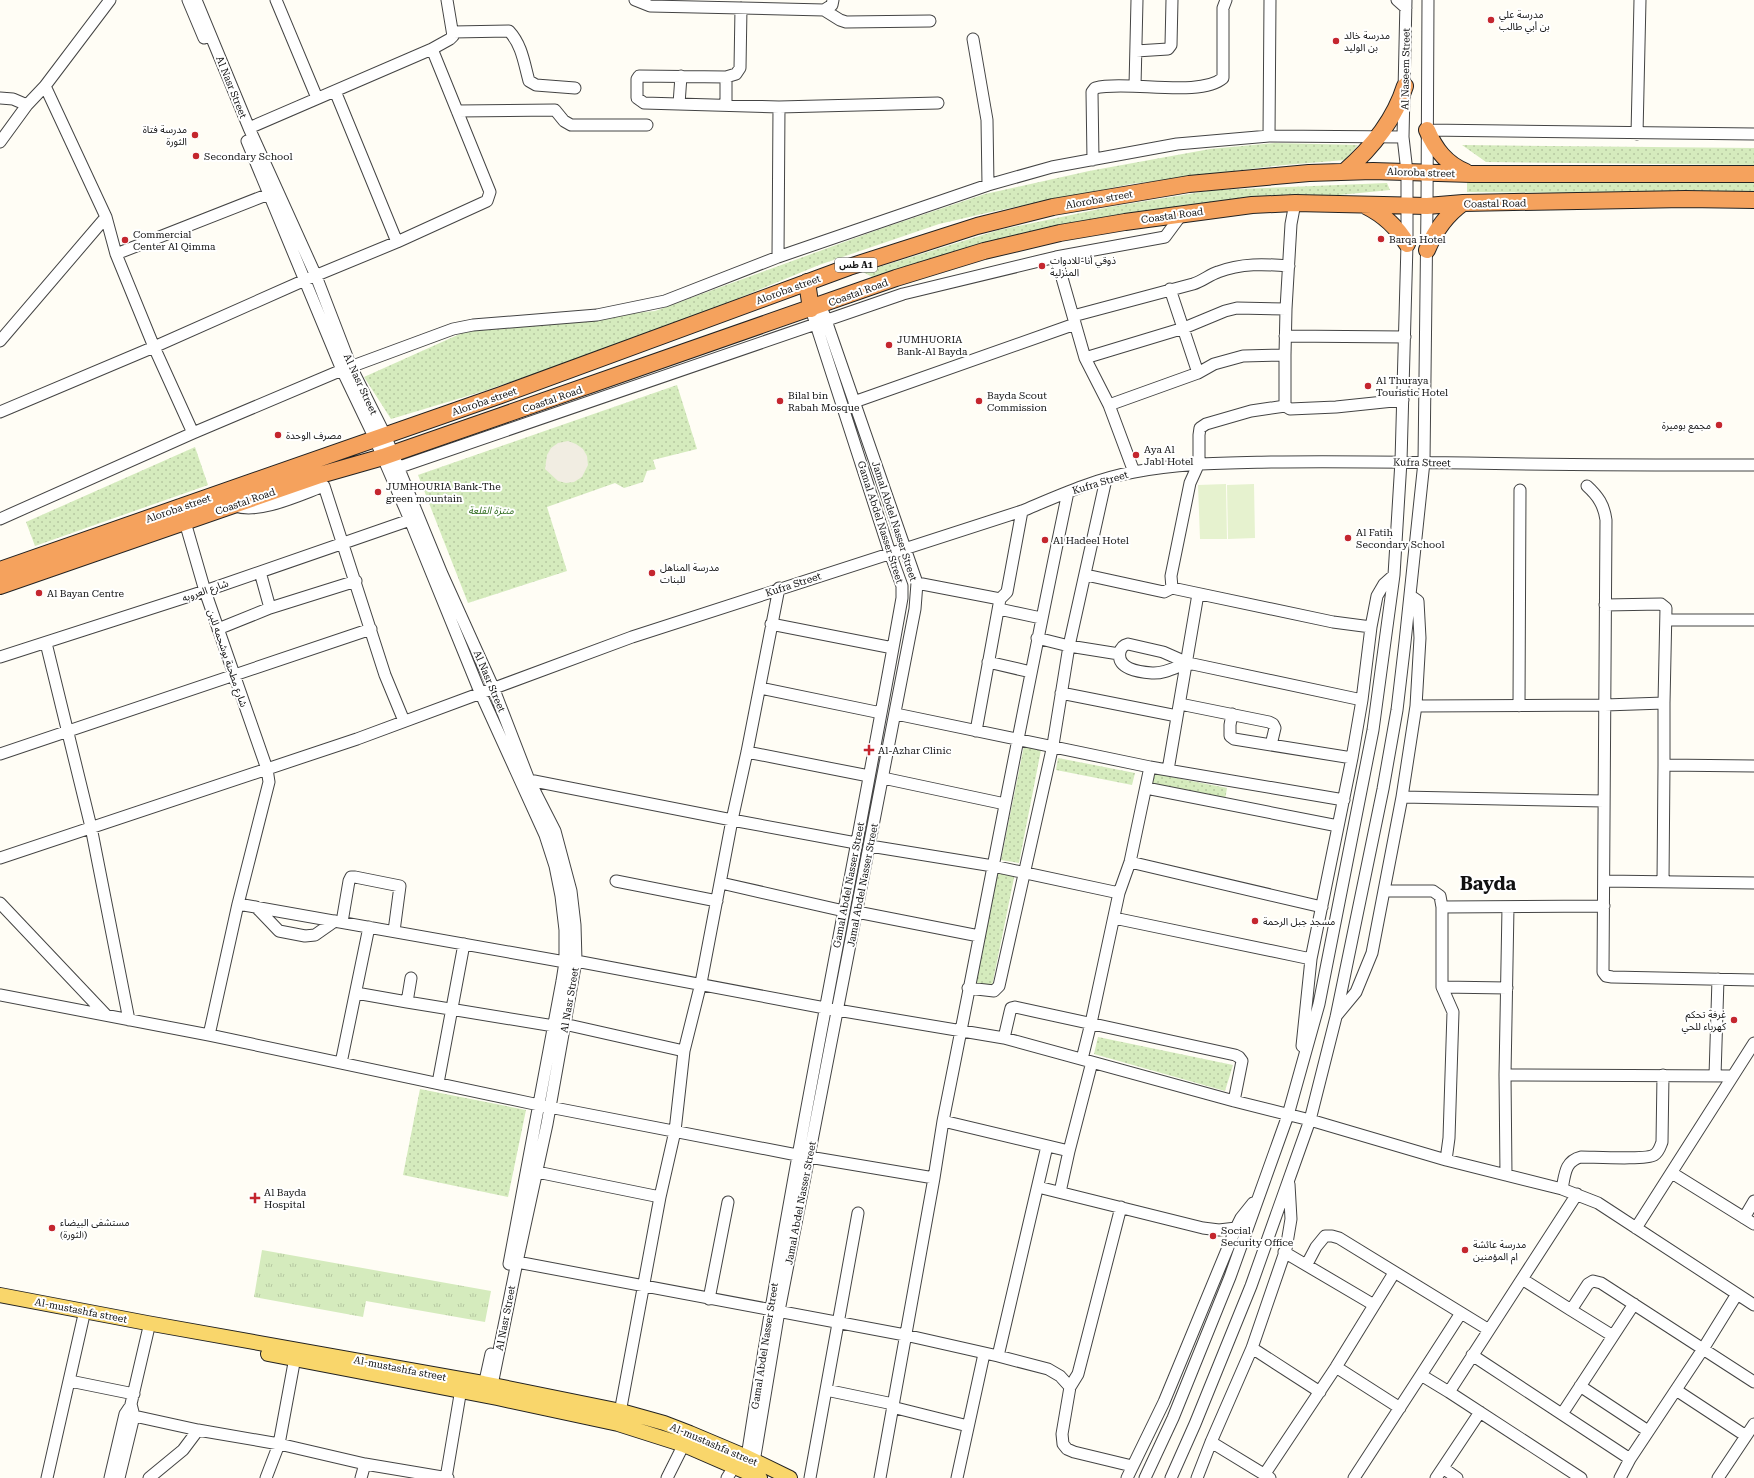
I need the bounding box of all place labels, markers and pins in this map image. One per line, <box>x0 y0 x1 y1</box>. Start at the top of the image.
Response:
place label: مدرسة علي بن أبي طالب <box>1499 9 1550 34</box>
marker: مدرسة علي بن أبي طالب <box>1486 15 1496 25</box>
place label: مدرسة خالد بن الوليد <box>1344 30 1390 54</box>
marker: مدرسة خالد بن الوليد <box>1331 36 1341 46</box>
place label: مدرسة فتاة الثورة <box>143 124 187 148</box>
marker: مدرسة فتاة الثورة <box>190 130 200 140</box>
marker: Secondary School <box>191 151 201 161</box>
place label: Secondary School <box>204 151 292 162</box>
place label: Commercial Center Al Qimma <box>133 229 216 252</box>
marker: Barqa Hotel <box>1376 234 1386 244</box>
place label: Barqa Hotel <box>1389 234 1446 245</box>
marker: Commercial Center Al Qimma <box>120 235 130 245</box>
place label: ذوقي أنا-للادوات المنزلية <box>1050 255 1116 279</box>
marker: ذوقي أنا-للادوات المنزلية <box>1037 261 1047 271</box>
place label: JUMHUORIA Bank-Al Bayda <box>897 334 968 357</box>
marker: JUMHUORIA Bank-Al Bayda <box>884 340 894 350</box>
place label: Al Thuraya Touristic Hotel <box>1376 375 1448 398</box>
marker: Al Thuraya Touristic Hotel <box>1363 381 1373 391</box>
place label: Bilal bin Rabah Mosque <box>788 390 860 413</box>
place label: Bayda Scout Commission <box>987 390 1048 413</box>
marker: Bilal bin Rabah Mosque <box>775 396 785 406</box>
marker: Bayda Scout Commission <box>974 396 984 406</box>
place label: مجمع بوميرة <box>1662 420 1711 433</box>
marker: مجمع بوميرة <box>1714 420 1724 430</box>
marker: مصرف الوحدة <box>273 430 283 440</box>
place label: مصرف الوحدة <box>286 430 342 442</box>
place label: Aya Al Jabl Hotel <box>1144 444 1193 467</box>
marker: Aya Al Jabl Hotel <box>1131 450 1141 460</box>
place label: JUMHOURIA Bank-The green mountain <box>386 481 501 504</box>
marker: JUMHOURIA Bank-The green mountain <box>373 487 383 497</box>
place label: Al Fatih Secondary School <box>1356 527 1444 550</box>
marker: Al Fatih Secondary School <box>1343 533 1353 543</box>
marker: Al Hadeel Hotel <box>1040 535 1050 545</box>
place label: Al Hadeel Hotel <box>1053 535 1129 546</box>
place label: مدرسة المناهل للبنات <box>660 562 719 585</box>
marker: مدرسة المناهل للبنات <box>647 568 657 578</box>
marker: Al Bayan Centre <box>34 588 44 598</box>
place label: Al Bayan Centre <box>47 588 125 599</box>
marker: Al-Azhar Clinic <box>863 744 875 756</box>
place label: Al-Azhar Clinic <box>878 745 952 756</box>
marker: مسجد جبل الرحمة <box>1250 916 1260 926</box>
place label: مسجد جبل الرحمة <box>1263 916 1335 928</box>
place label: غرفة تحكم كهرباء للحي <box>1682 1009 1727 1034</box>
marker: غرفة تحكم كهرباء للحي <box>1729 1015 1739 1025</box>
place label: Al Bayda Hospital <box>264 1187 307 1210</box>
marker: Al Bayda Hospital <box>249 1192 261 1204</box>
place label: مستشفى البيضاء (الثورة) <box>60 1217 129 1241</box>
marker: مستشفى البيضاء (الثورة) <box>47 1223 57 1233</box>
place label: Social Security Office <box>1221 1225 1294 1248</box>
marker: Social Security Office <box>1208 1231 1218 1241</box>
place label: مدرسة عائشة ام المؤمنين <box>1473 1239 1526 1265</box>
marker: مدرسة عائشة ام المؤمنين <box>1460 1245 1470 1255</box>

